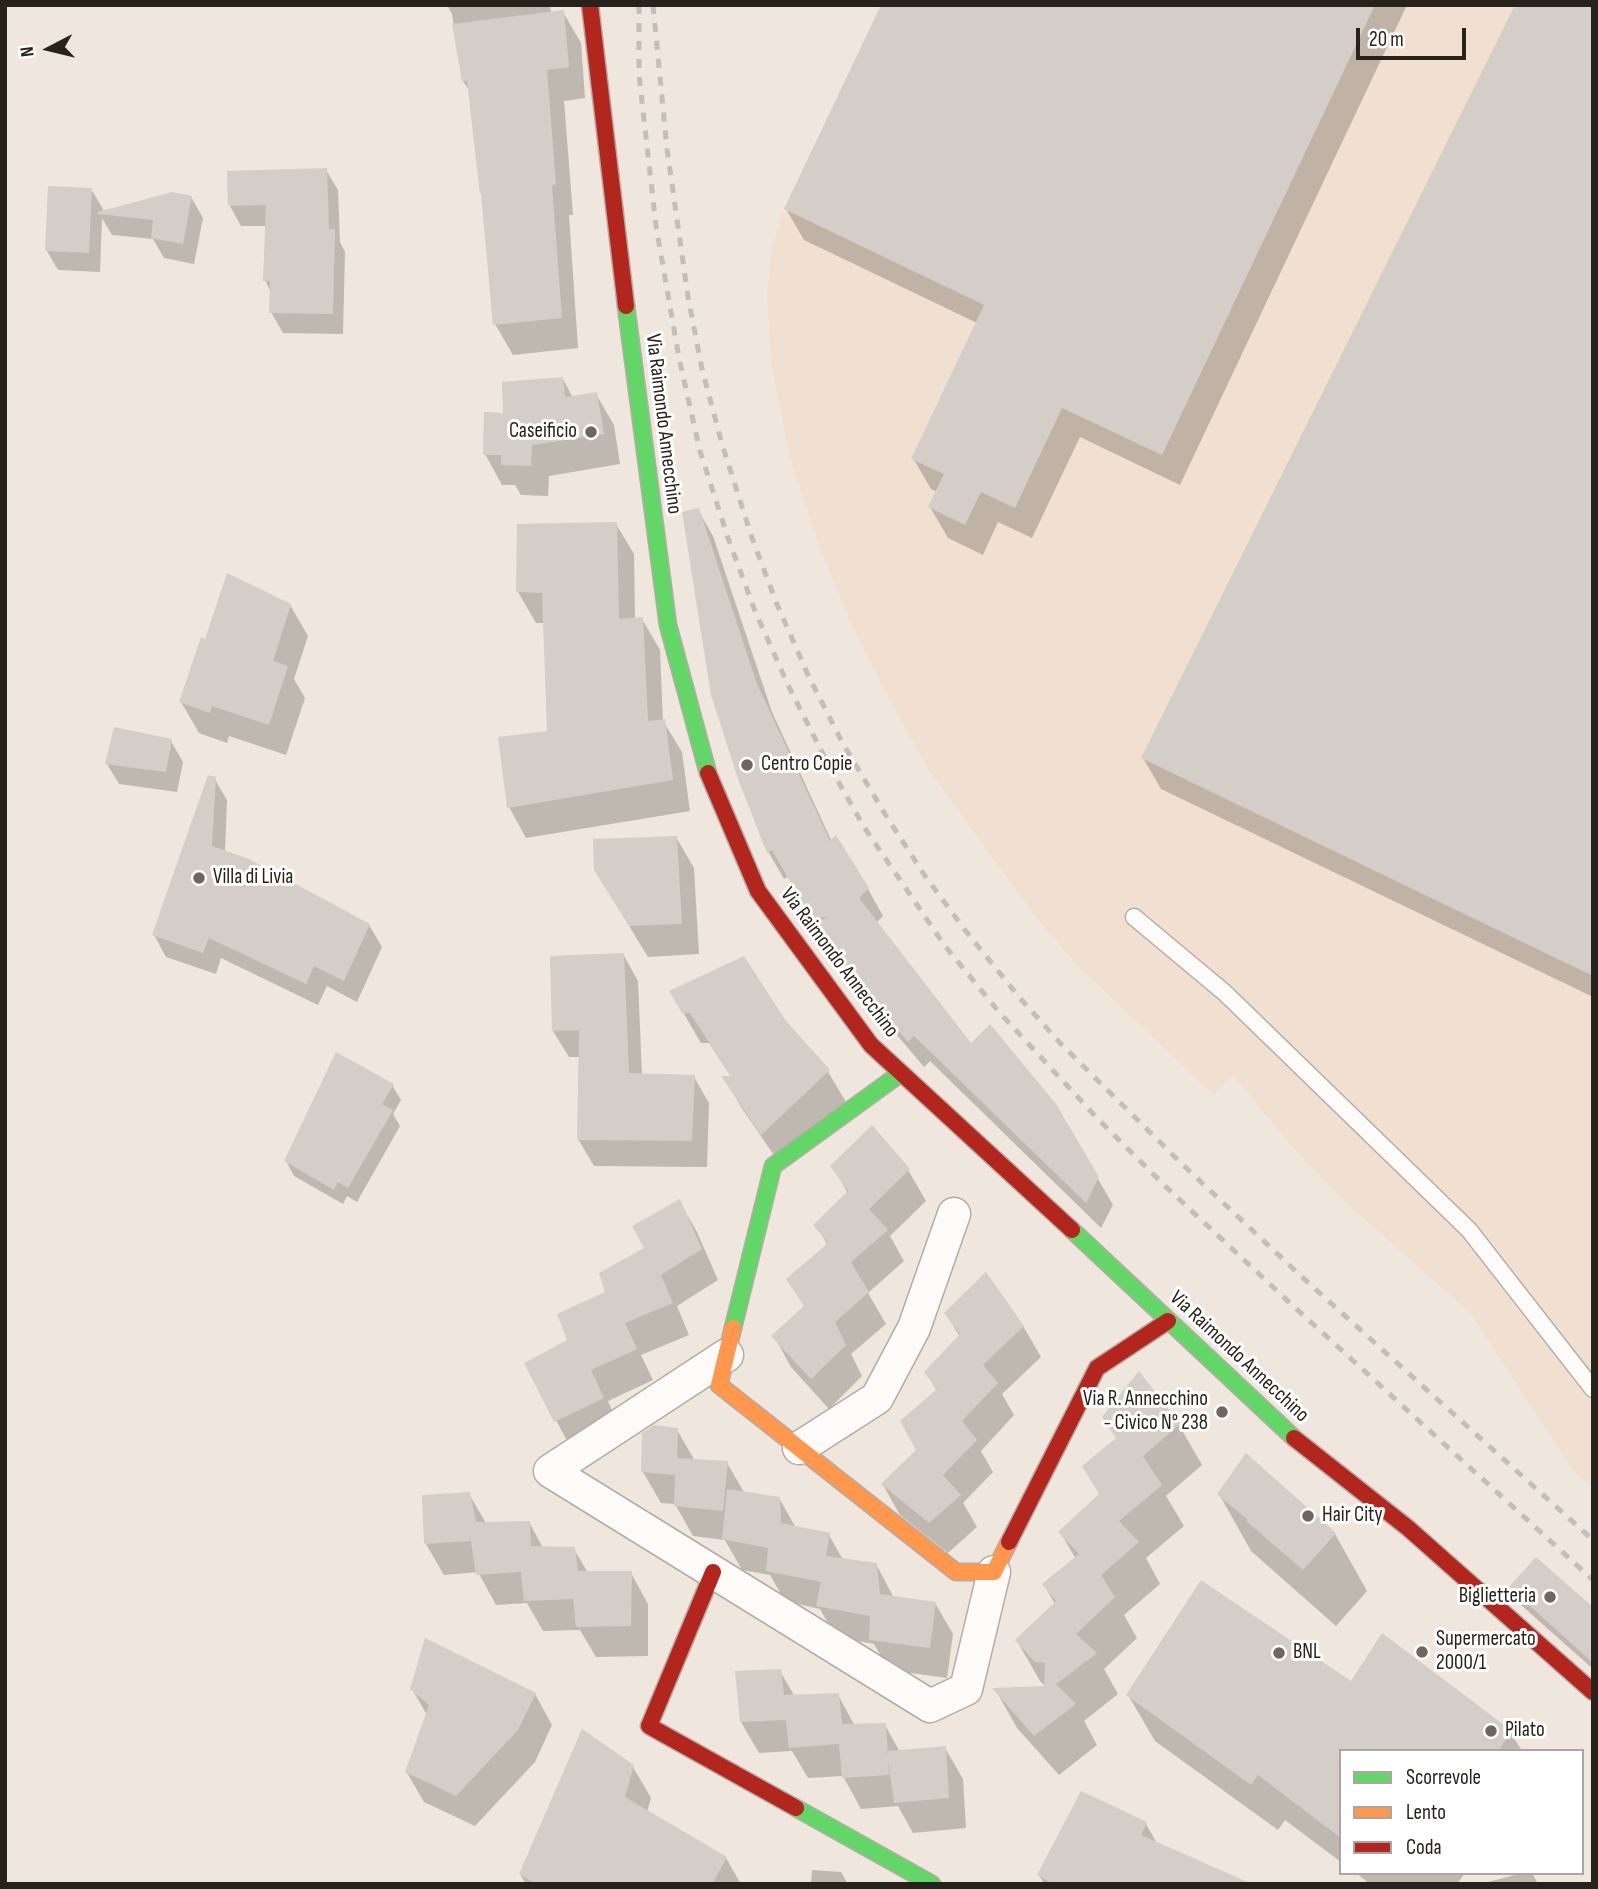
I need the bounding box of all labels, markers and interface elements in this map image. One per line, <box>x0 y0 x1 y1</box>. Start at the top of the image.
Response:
north arrow <box>14 14 84 84</box>
scale bar <box>1360 14 1470 58</box>
text: 20 m <box>1369 27 1404 52</box>
text: N <box>16 45 40 58</box>
street label: Via Raimondo Annecchino <box>639 332 687 516</box>
place label: Caseificio <box>509 419 577 445</box>
marker: Caseificio <box>583 424 599 440</box>
place label: Centro Copie <box>761 752 852 778</box>
marker: Centro Copie <box>739 757 755 773</box>
place label: Villa di Livia <box>213 865 293 891</box>
marker: Villa di Livia <box>191 870 207 886</box>
street label: Via Raimondo Annecchino <box>774 883 904 1043</box>
street label: Via Raimondo Annecchino <box>1164 1286 1314 1428</box>
place label: Via R. Annecchino - Civico N° 238 <box>1083 1387 1208 1437</box>
marker: Via R. Annecchino - Civico N° 238 <box>1214 1404 1230 1420</box>
place label: Hair City <box>1322 1503 1383 1529</box>
marker: Hair City <box>1300 1508 1316 1524</box>
place label: Biglietteria <box>1459 1584 1536 1610</box>
marker: Biglietteria <box>1542 1589 1558 1605</box>
place label: Supermercato 2000/1 <box>1436 1627 1536 1677</box>
place label: BNL <box>1293 1640 1321 1666</box>
marker: Supermercato 2000/1 <box>1414 1644 1430 1660</box>
marker: BNL <box>1271 1645 1287 1661</box>
place label: Pilato <box>1505 1718 1545 1744</box>
marker: Pilato <box>1483 1723 1499 1739</box>
legend <box>1339 1749 1584 1875</box>
text: Scorrevole <box>1406 1765 1481 1790</box>
text: Lento <box>1406 1800 1446 1825</box>
text: Coda <box>1406 1835 1442 1860</box>

